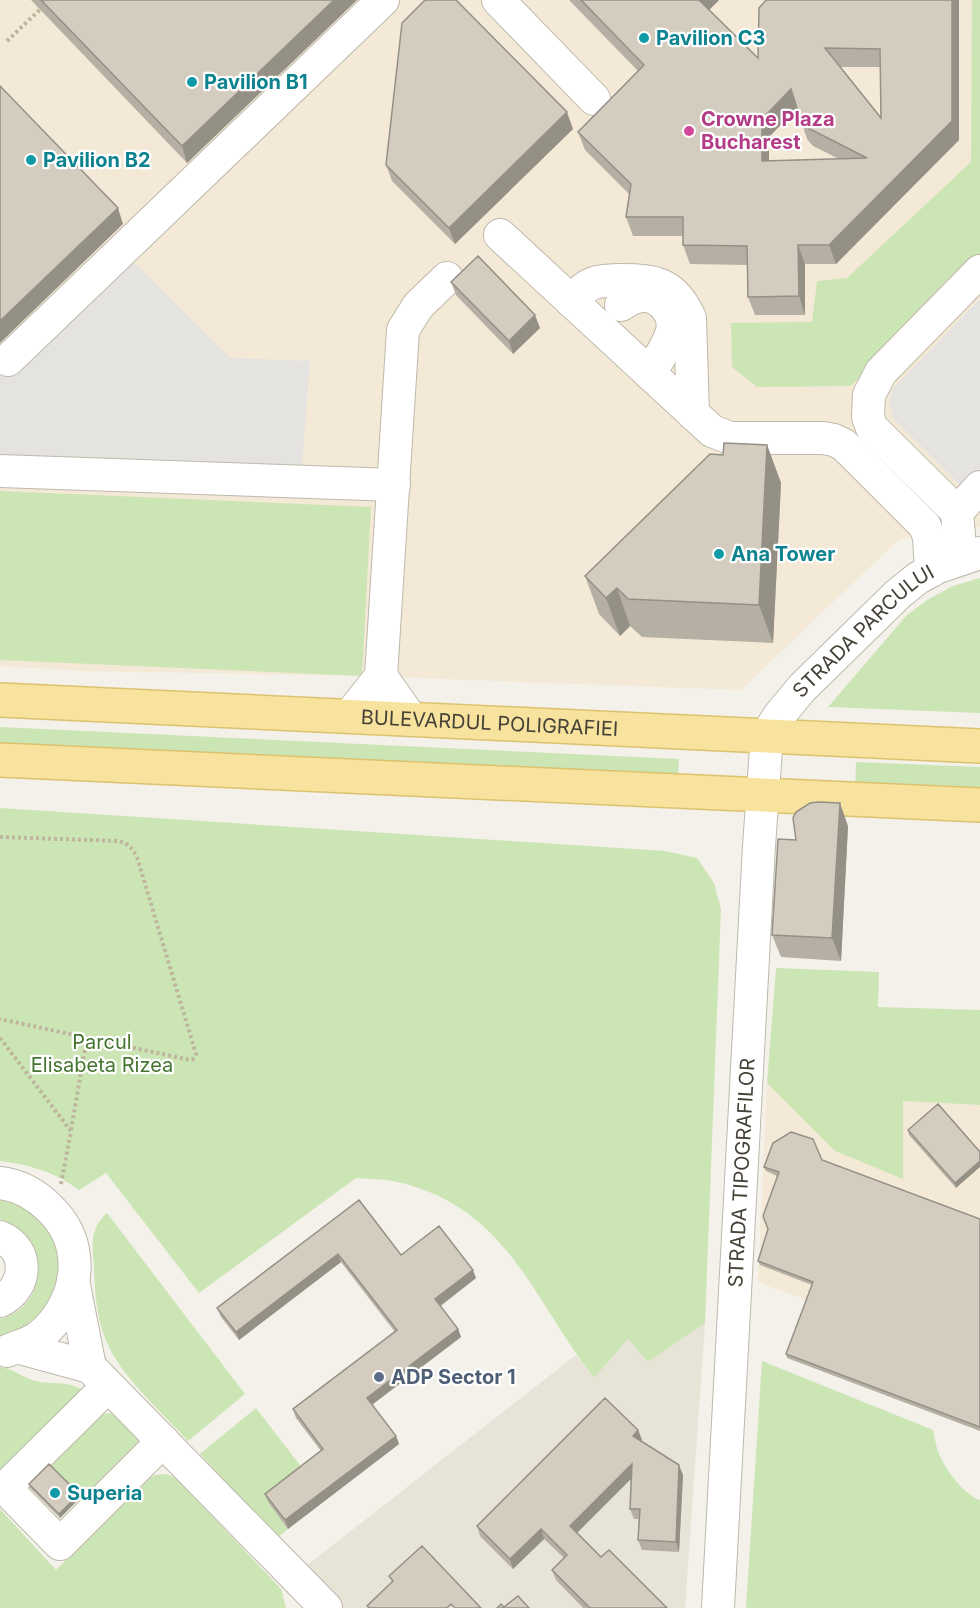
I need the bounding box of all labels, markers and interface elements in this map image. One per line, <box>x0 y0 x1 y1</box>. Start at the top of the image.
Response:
place label: Pavilion C3 <box>656 26 765 50</box>
marker: Pavilion C3 <box>637 31 651 45</box>
place label: Pavilion B1 <box>204 70 308 94</box>
marker: Pavilion B1 <box>185 75 199 89</box>
place label: Crowne Plaza Bucharest <box>701 107 835 154</box>
marker: Crowne Plaza Bucharest <box>682 124 696 138</box>
place label: Pavilion B2 <box>43 148 151 172</box>
marker: Pavilion B2 <box>24 153 38 167</box>
place label: Ana Tower <box>731 542 835 566</box>
marker: Ana Tower <box>712 547 726 561</box>
street label: STRADA PARCULUI <box>787 560 938 702</box>
street label: BULEVARDUL POLIGRAFIEI <box>360 705 619 741</box>
park label: Parcul Elisabeta Rizea <box>31 1030 173 1077</box>
street label: STRADA TIPOGRAFILOR <box>723 1057 760 1288</box>
place label: ADP Sector 1 <box>391 1365 516 1389</box>
marker: ADP Sector 1 <box>372 1370 386 1384</box>
place label: Superia <box>67 1481 142 1505</box>
marker: Superia <box>48 1486 62 1500</box>

